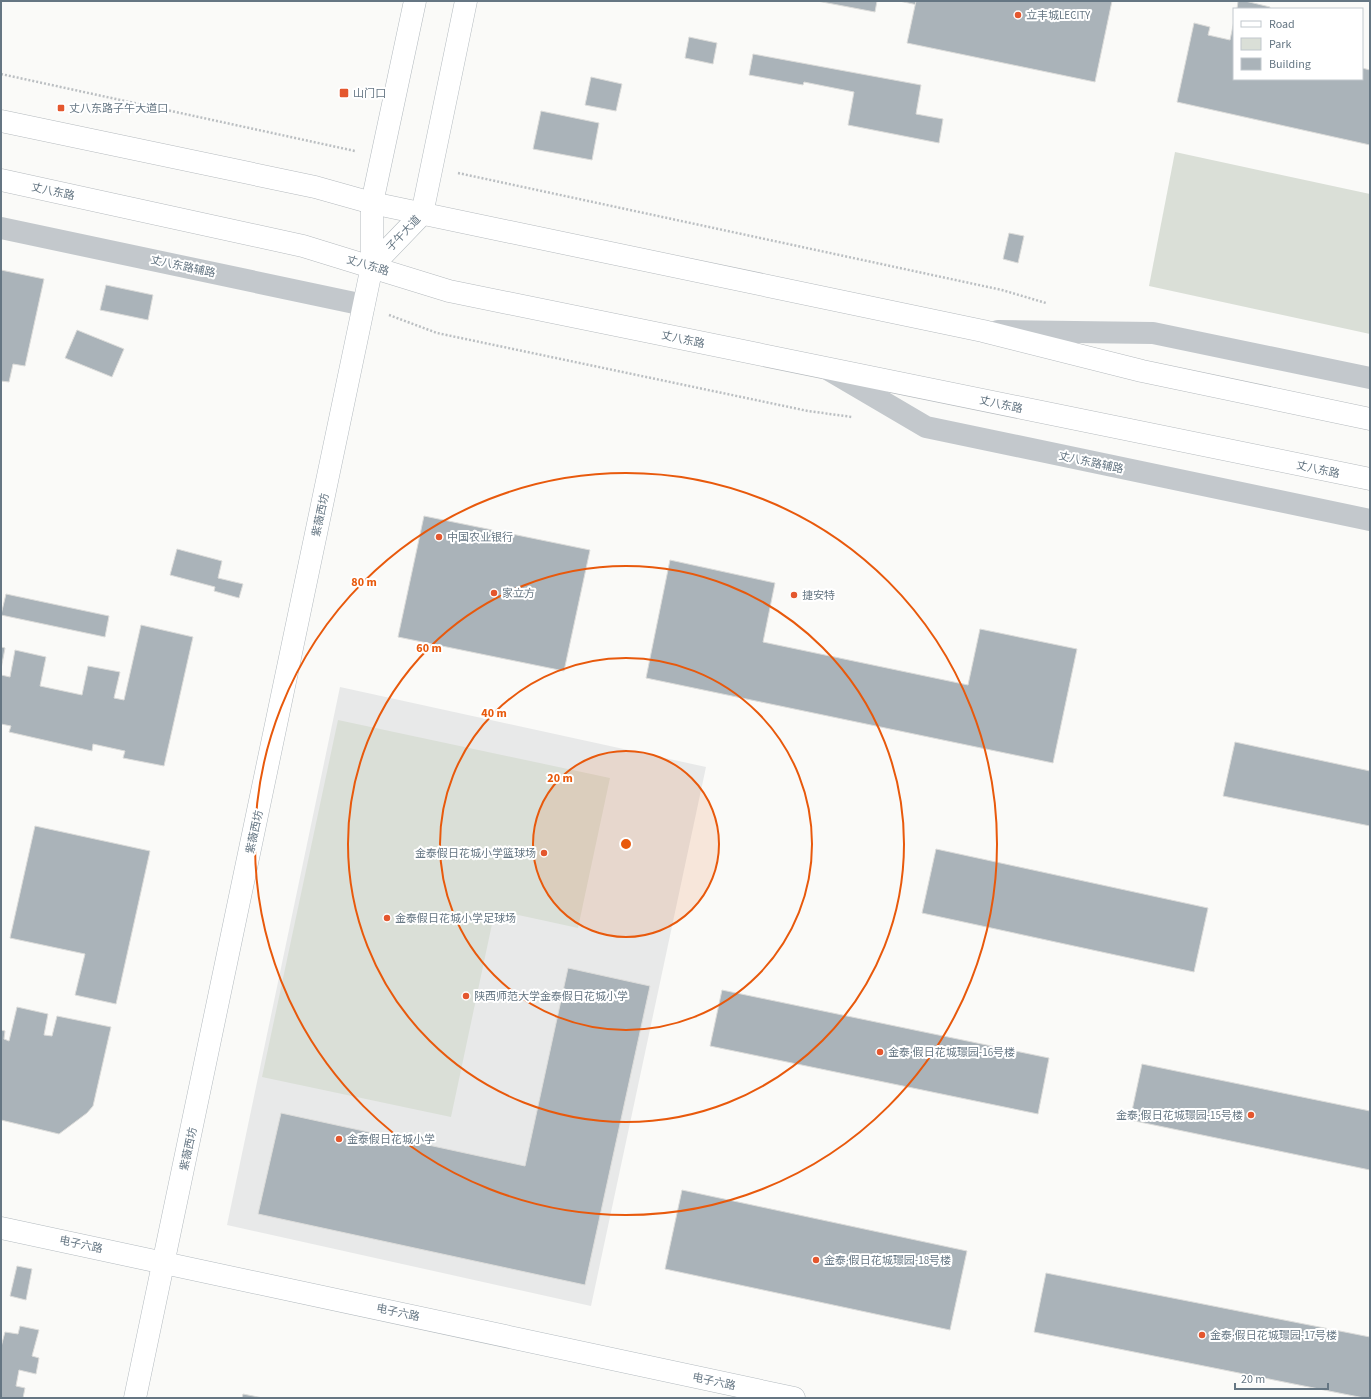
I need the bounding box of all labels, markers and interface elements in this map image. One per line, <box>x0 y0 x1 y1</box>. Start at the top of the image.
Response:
place label: 立丰城LECITY <box>1026 8 1091 23</box>
legend <box>1233 8 1363 80</box>
marker: 立丰城LECITY <box>1013 10 1023 20</box>
text: Road <box>1269 16 1295 33</box>
text: Park <box>1269 36 1291 53</box>
text: Building <box>1269 56 1311 73</box>
place label: 山门口 <box>353 86 386 101</box>
marker: 山门口 <box>338 87 350 99</box>
place label: 丈八东路子午大道口 <box>69 101 168 116</box>
marker: 丈八东路子午大道口 <box>56 103 66 113</box>
street label: 丈八东路 <box>30 180 76 203</box>
street label: 子午大道 <box>383 212 424 255</box>
street label: 丈八东路辅路 <box>149 252 217 281</box>
street label: 丈八东路 <box>345 252 391 279</box>
street label: 丈八东路 <box>660 328 706 351</box>
street label: 丈八东路 <box>978 393 1024 416</box>
street label: 丈八东路辅路 <box>1057 448 1125 477</box>
street label: 丈八东路 <box>1295 458 1341 481</box>
street label: 紫薇西坊 <box>309 492 332 538</box>
place label: 中国农业银行 <box>447 530 513 545</box>
marker: 中国农业银行 <box>434 532 444 542</box>
text: 80 m <box>351 574 377 591</box>
place label: 家立方 <box>502 586 535 601</box>
marker: 家立方 <box>489 588 499 598</box>
place label: 捷安特 <box>802 588 835 603</box>
marker: 捷安特 <box>789 590 799 600</box>
text: 60 m <box>416 640 442 657</box>
text: 40 m <box>481 705 507 722</box>
text: 20 m <box>547 770 573 787</box>
street label: 紫薇西坊 <box>243 809 266 855</box>
centre of rings <box>619 837 633 851</box>
place label: 金泰假日花城小学篮球场 <box>415 846 536 861</box>
marker: 金泰假日花城小学篮球场 <box>539 848 549 858</box>
place label: 金泰假日花城小学足球场 <box>395 911 516 926</box>
marker: 金泰假日花城小学足球场 <box>382 913 392 923</box>
place label: 陕西师范大学金泰假日花城小学 <box>474 989 628 1004</box>
marker: 陕西师范大学金泰假日花城小学 <box>461 991 471 1001</box>
place label: 金泰·假日花城璟园-16号楼 <box>888 1045 1015 1060</box>
marker: 金泰·假日花城璟园-16号楼 <box>875 1047 885 1057</box>
place label: 金泰·假日花城璟园-15号楼 <box>1116 1108 1243 1123</box>
marker: 金泰·假日花城璟园-15号楼 <box>1246 1110 1256 1120</box>
street label: 紫薇西坊 <box>177 1126 200 1172</box>
place label: 金泰假日花城小学 <box>347 1132 435 1147</box>
marker: 金泰假日花城小学 <box>334 1134 344 1144</box>
street label: 电子六路 <box>58 1233 104 1256</box>
place label: 金泰·假日花城璟园-18号楼 <box>824 1253 951 1268</box>
marker: 金泰·假日花城璟园-18号楼 <box>811 1255 821 1265</box>
street label: 电子六路 <box>375 1301 421 1324</box>
place label: 金泰·假日花城璟园-17号楼 <box>1210 1328 1337 1343</box>
marker: 金泰·假日花城璟园-17号楼 <box>1197 1330 1207 1340</box>
scale bar <box>1235 1365 1328 1391</box>
street label: 电子六路 <box>691 1370 737 1393</box>
text: 20 m <box>1241 1371 1265 1388</box>

